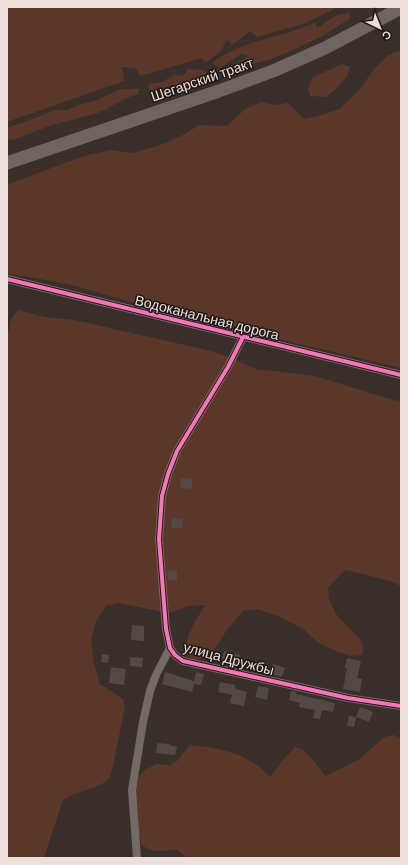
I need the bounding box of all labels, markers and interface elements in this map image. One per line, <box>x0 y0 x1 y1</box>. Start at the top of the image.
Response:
north arrow <box>360 8 400 48</box>
text: С <box>380 28 395 43</box>
street label: Шегарский тракт <box>149 53 256 104</box>
street label: Водоканальная дорога <box>133 291 281 343</box>
street label: улица Дружбы <box>182 638 276 678</box>

